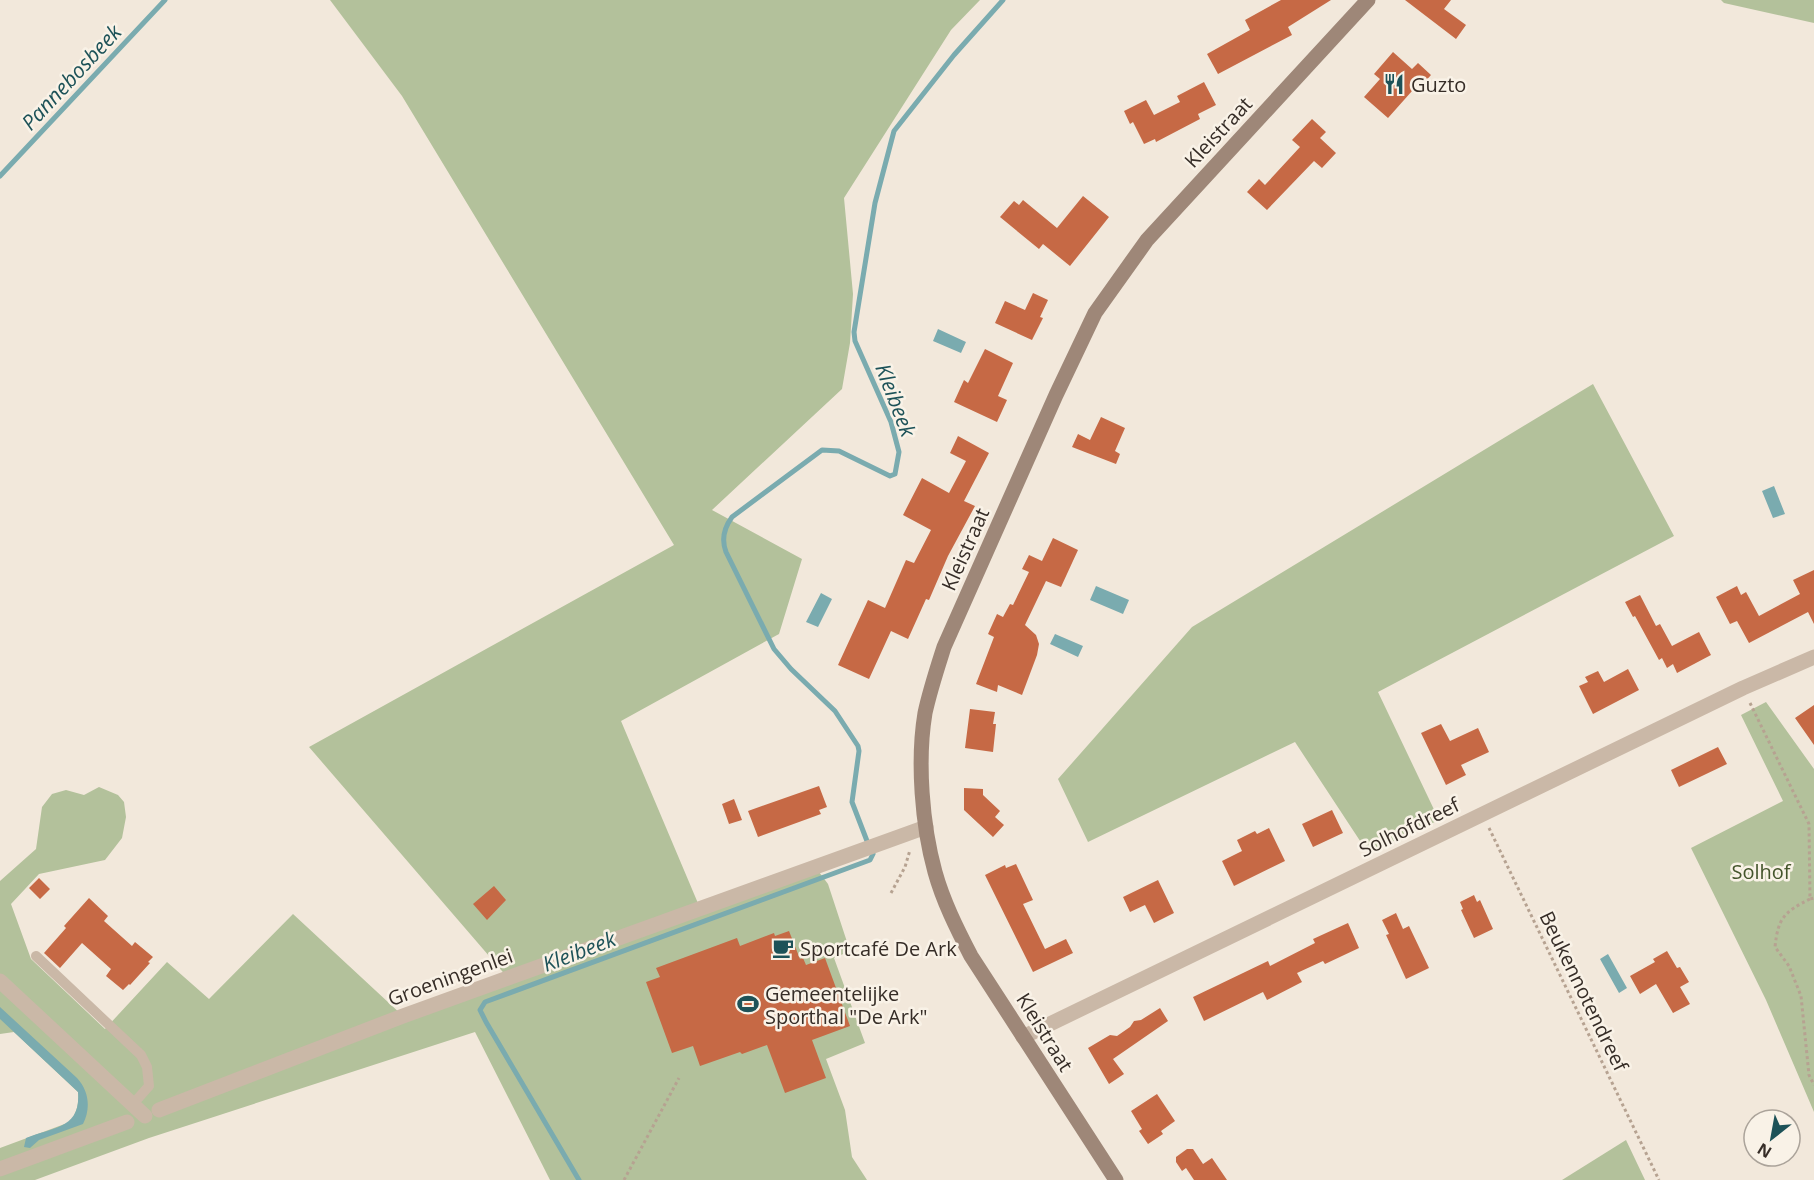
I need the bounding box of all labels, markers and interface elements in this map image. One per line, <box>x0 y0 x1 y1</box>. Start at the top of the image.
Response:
water label: Pannebosbeek <box>15 18 128 136</box>
place label: Guzto <box>1411 71 1466 98</box>
restaurant icon: Guzto <box>1382 72 1406 96</box>
street label: Kleistraat <box>1178 91 1258 173</box>
water label: Kleibeek <box>869 359 923 441</box>
street label: Kleistraat <box>935 503 995 595</box>
street label: Solhofdreef <box>1354 790 1465 863</box>
park label: Solhof <box>1731 858 1792 885</box>
street label: Beukennotendreef <box>1534 906 1635 1077</box>
water label: Kleibeek <box>538 924 620 978</box>
place label: Sportcafé De Ark <box>800 935 957 962</box>
cafe icon: Sportcafé De Ark <box>771 936 795 960</box>
street label: Groeningenlei <box>384 942 516 1012</box>
place label: Gemeentelijke Sporthal "De Ark" <box>765 980 927 1030</box>
street label: Kleistraat <box>1010 988 1080 1076</box>
sports icon: Gemeentelijke Sporthal "De Ark" <box>736 992 760 1016</box>
north arrow <box>1742 1108 1802 1168</box>
text: N <box>1753 1138 1776 1164</box>

